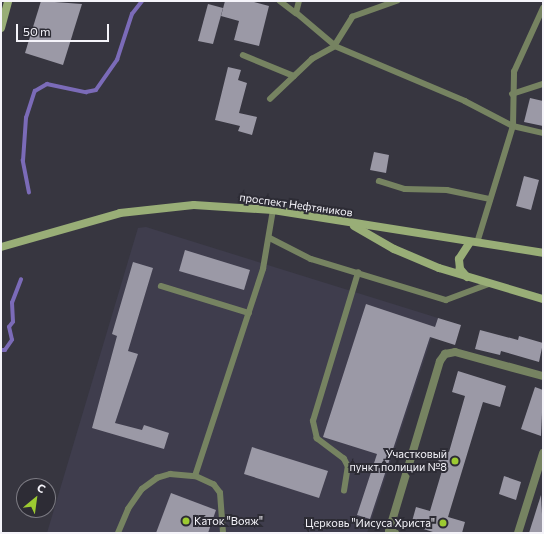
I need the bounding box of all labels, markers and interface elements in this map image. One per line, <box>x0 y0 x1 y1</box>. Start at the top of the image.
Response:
scale bar <box>18 16 111 42</box>
text: 50 m <box>23 24 51 38</box>
street label: проспект Нефтяников <box>239 191 353 219</box>
place label: Участковый пункт полиции №8 <box>350 448 447 474</box>
marker: Участковый пункт полиции №8 <box>450 456 460 466</box>
north arrow <box>16 478 56 518</box>
text: С <box>35 480 48 495</box>
place label: Каток "Вояж" <box>194 514 263 528</box>
marker: Каток "Вояж" <box>181 516 191 526</box>
place label: Церковь "Иисуса Христа" <box>305 516 435 530</box>
marker: Церковь "Иисуса Христа" <box>438 518 448 528</box>

